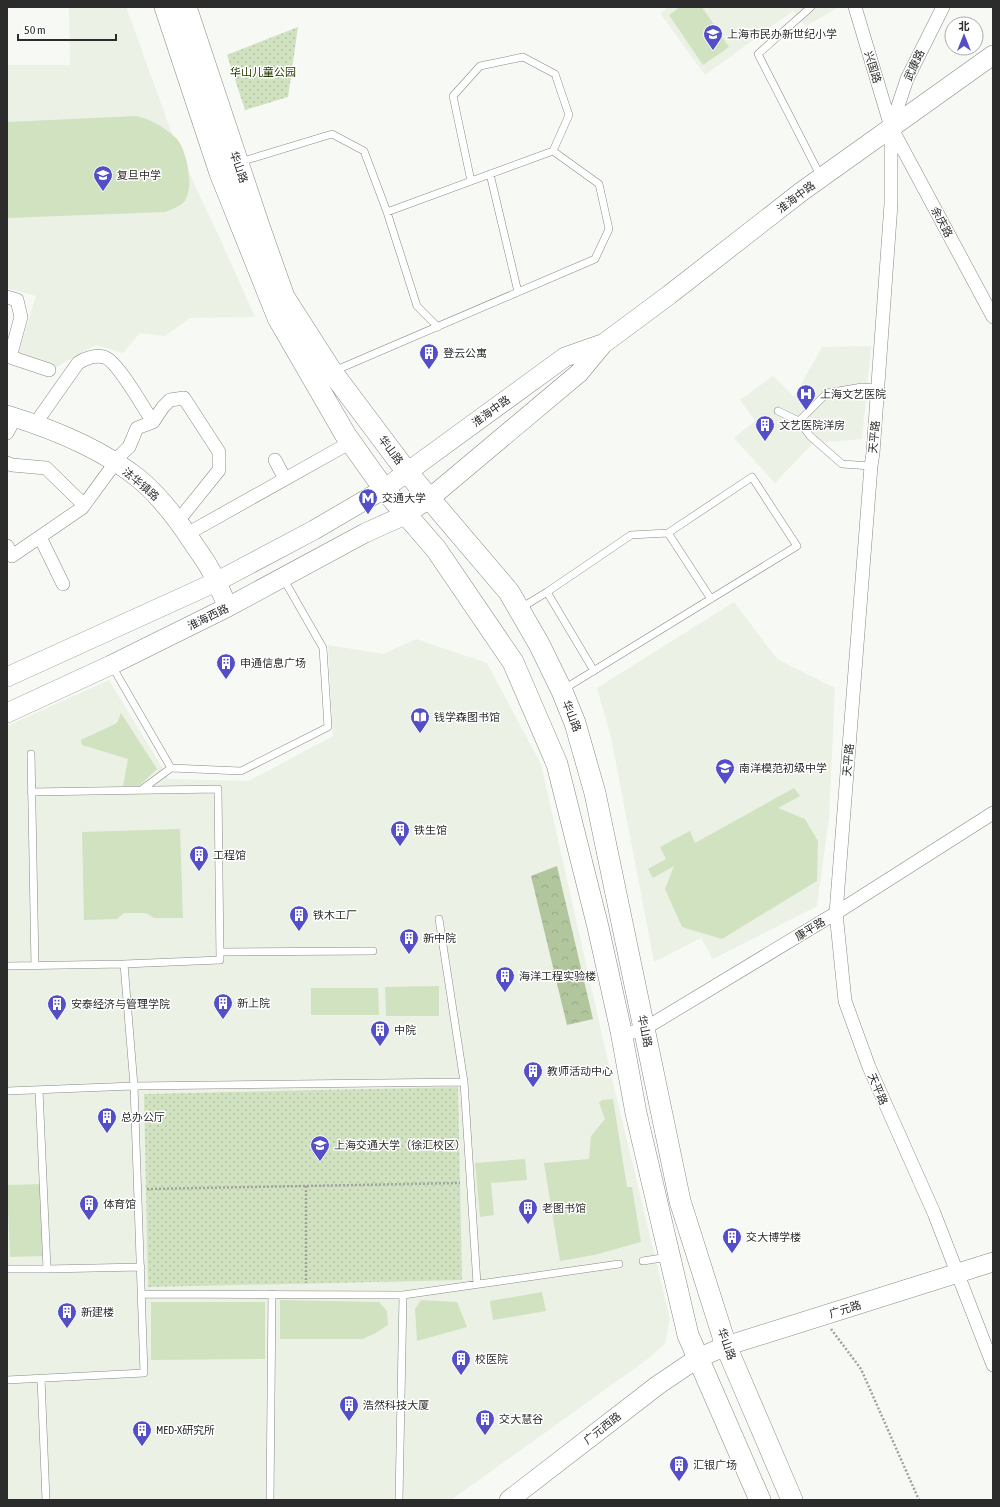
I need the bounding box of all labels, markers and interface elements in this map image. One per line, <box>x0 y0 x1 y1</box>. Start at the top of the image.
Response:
scale bar <box>18 16 116 42</box>
north arrow <box>944 16 984 56</box>
text: 北 <box>959 20 970 32</box>
text: 50 m <box>24 23 46 37</box>
school or university icon: 上海市民办新世纪小学 <box>702 23 724 51</box>
place label: 上海市民办新世纪小学 <box>727 28 837 40</box>
street label: 武康路 <box>902 48 926 82</box>
street label: 兴国路 <box>862 49 884 85</box>
park label: 华山儿童公园 <box>230 66 296 78</box>
street label: 华山路 <box>228 149 250 185</box>
school or university icon: 复旦中学 <box>92 164 114 192</box>
place label: 复旦中学 <box>117 169 161 181</box>
street label: 淮海中路 <box>775 179 817 215</box>
street label: 余庆路 <box>929 205 955 239</box>
building icon: 登云公寓 <box>418 342 440 370</box>
place label: 登云公寓 <box>443 347 487 359</box>
hospital icon: 上海文艺医院 <box>795 383 817 411</box>
place label: 上海文艺医院 <box>820 388 886 400</box>
street label: 淮海中路 <box>470 393 512 429</box>
building icon: 文艺医院洋房 <box>754 414 776 442</box>
place label: 文艺医院洋房 <box>779 419 845 431</box>
street label: 天平路 <box>867 420 881 454</box>
street label: 华山路 <box>376 433 406 467</box>
street label: 法华镇路 <box>120 465 162 503</box>
metro station icon: 交通大学 <box>357 487 379 515</box>
place label: 交通大学 <box>382 492 426 504</box>
street label: 淮海西路 <box>186 602 230 632</box>
building icon: 申通信息广场 <box>215 652 237 680</box>
place label: 申通信息广场 <box>240 657 306 669</box>
street label: 华山路 <box>560 698 584 734</box>
library icon: 钱学森图书馆 <box>409 706 431 734</box>
place label: 钱学森图书馆 <box>434 711 500 723</box>
street label: 天平路 <box>841 743 855 777</box>
school or university icon: 南洋模范初级中学 <box>714 757 736 785</box>
place label: 南洋模范初级中学 <box>739 762 827 774</box>
building icon: 铁生馆 <box>389 819 411 847</box>
place label: 铁生馆 <box>414 824 447 836</box>
building icon: 工程馆 <box>188 844 210 872</box>
place label: 工程馆 <box>213 849 246 861</box>
building icon: 铁木工厂 <box>288 904 310 932</box>
place label: 铁木工厂 <box>313 909 357 921</box>
street label: 康平路 <box>793 915 827 943</box>
building icon: 新中院 <box>398 927 420 955</box>
place label: 新中院 <box>423 932 456 944</box>
building icon: 海洋工程实验楼 <box>494 965 516 993</box>
place label: 海洋工程实验楼 <box>519 970 596 982</box>
building icon: 新上院 <box>212 992 234 1020</box>
building icon: 安泰经济与管理学院 <box>46 993 68 1021</box>
place label: 新上院 <box>237 997 270 1009</box>
place label: 安泰经济与管理学院 <box>71 998 170 1010</box>
street label: 华山路 <box>636 1014 654 1048</box>
building icon: 中院 <box>369 1019 391 1047</box>
place label: 中院 <box>394 1024 416 1036</box>
building icon: 教师活动中心 <box>522 1060 544 1088</box>
place label: 教师活动中心 <box>547 1065 613 1077</box>
street label: 天平路 <box>866 1071 890 1107</box>
building icon: 总办公厅 <box>96 1106 118 1134</box>
place label: 总办公厅 <box>121 1111 165 1123</box>
school or university icon: 上海交通大学（徐汇校区） <box>309 1134 331 1162</box>
place label: 上海交通大学（徐汇校区） <box>334 1139 466 1151</box>
building icon: 体育馆 <box>78 1193 100 1221</box>
building icon: 老图书馆 <box>517 1197 539 1225</box>
place label: 体育馆 <box>103 1198 136 1210</box>
place label: 老图书馆 <box>542 1202 586 1214</box>
building icon: 交大博学楼 <box>721 1226 743 1254</box>
place label: 交大博学楼 <box>746 1231 801 1243</box>
street label: 广元路 <box>827 1298 863 1320</box>
building icon: 新建楼 <box>56 1301 78 1329</box>
place label: 新建楼 <box>81 1306 114 1318</box>
street label: 华山路 <box>716 1326 738 1362</box>
building icon: 校医院 <box>450 1348 472 1376</box>
place label: 校医院 <box>475 1353 508 1365</box>
building icon: 浩然科技大厦 <box>338 1394 360 1422</box>
place label: 浩然科技大厦 <box>363 1399 429 1411</box>
building icon: 交大慧谷 <box>474 1408 496 1436</box>
street label: 广元西路 <box>581 1410 623 1446</box>
place label: 交大慧谷 <box>499 1413 543 1425</box>
building icon: MED-X研究所 <box>131 1419 153 1447</box>
place label: MED-X研究所 <box>156 1424 215 1436</box>
building icon: 汇银广场 <box>668 1454 690 1482</box>
place label: 汇银广场 <box>693 1459 737 1471</box>

